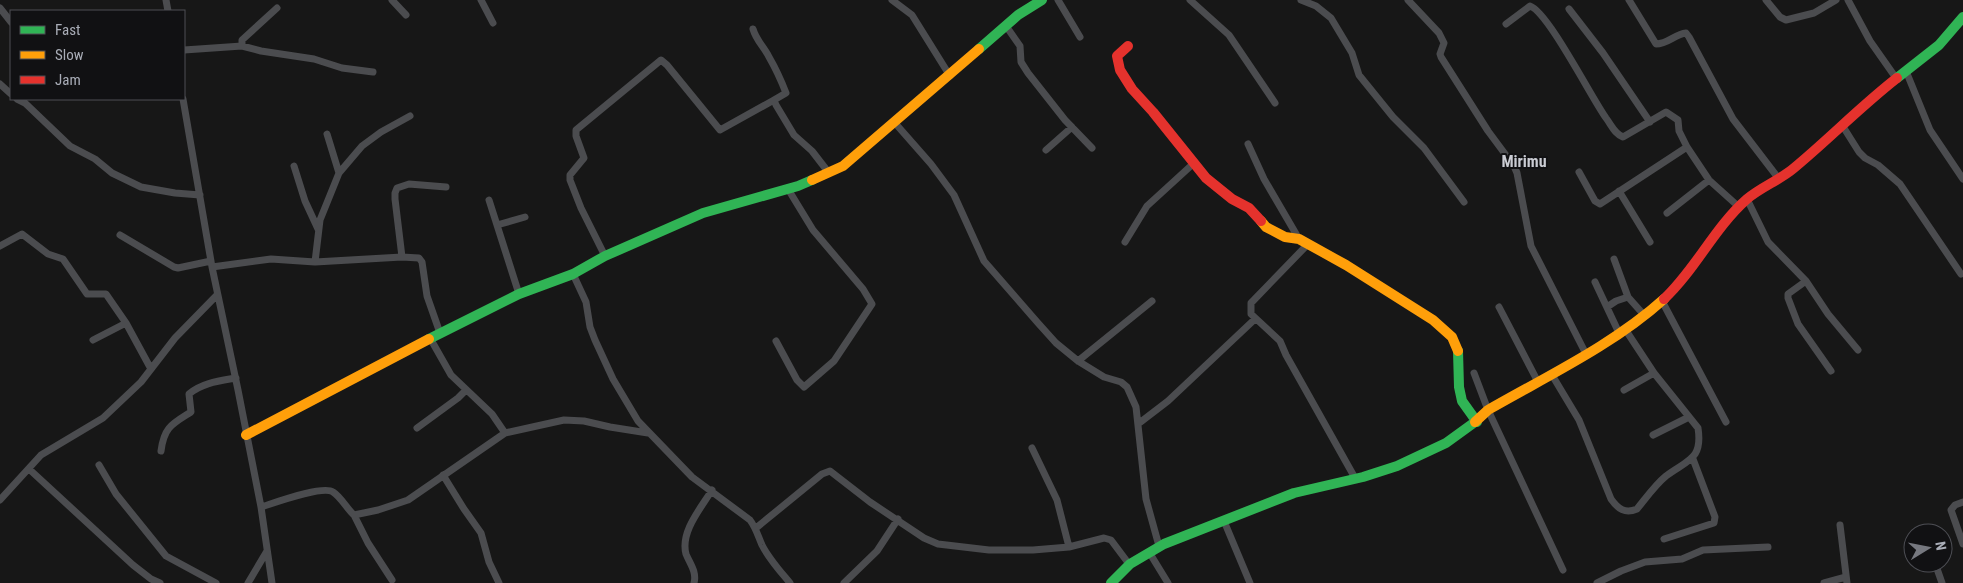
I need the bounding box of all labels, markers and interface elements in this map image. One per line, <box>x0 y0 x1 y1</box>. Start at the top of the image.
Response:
legend <box>10 10 185 100</box>
text: Fast <box>55 21 80 39</box>
text: Slow <box>55 46 84 64</box>
text: Jam <box>55 71 81 89</box>
district label: Mirimu <box>1501 152 1547 171</box>
north arrow <box>1903 523 1953 573</box>
text: N <box>1932 540 1949 551</box>

